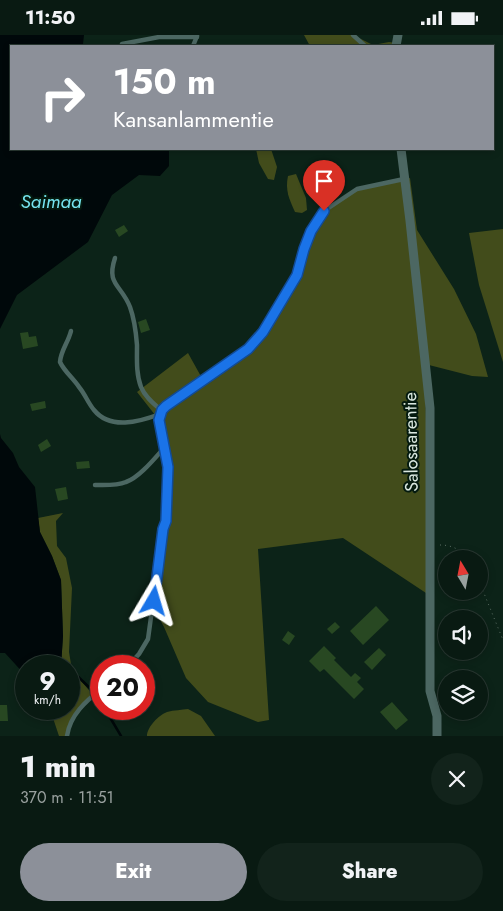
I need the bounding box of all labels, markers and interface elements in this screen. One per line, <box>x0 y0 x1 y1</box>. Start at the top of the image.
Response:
text: 11:50 <box>25 4 75 31</box>
text: 150 m <box>113 57 216 107</box>
icon: right <box>30 65 95 130</box>
text: Kansanlammentie <box>113 103 274 135</box>
pin <box>303 160 345 211</box>
icon: arrive <box>310 167 338 195</box>
water label: Saimaa <box>21 188 82 215</box>
street label: Salosaarentie <box>397 392 425 492</box>
north arrow <box>438 550 488 600</box>
map controls <box>438 550 488 720</box>
position arrow <box>127 574 179 626</box>
button: sound <box>438 610 488 660</box>
speed limit sign: 20 <box>90 655 155 720</box>
text: 9 <box>39 663 56 699</box>
button: layers <box>438 670 488 720</box>
text: km/h <box>34 691 61 709</box>
text: 1 min <box>20 745 96 788</box>
button: close <box>431 753 483 805</box>
text: 370 m · 11:51 <box>20 786 114 809</box>
button: Exit <box>20 843 247 901</box>
button: Share <box>257 843 483 901</box>

